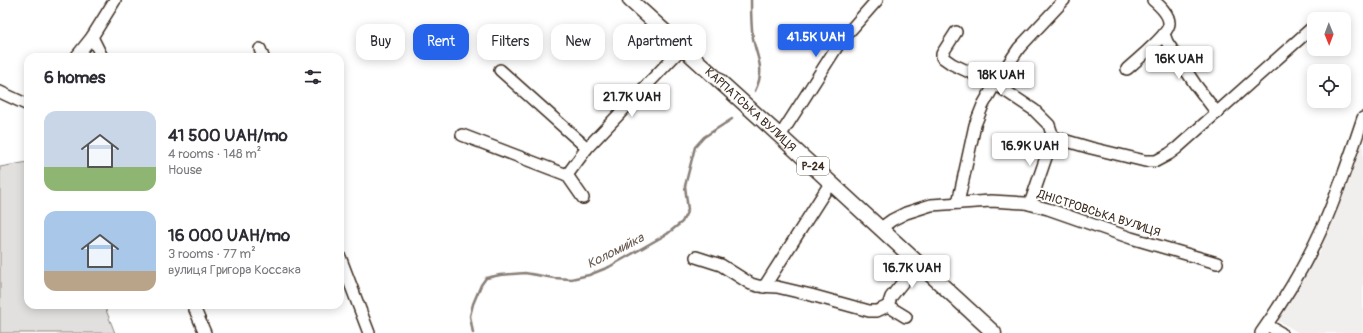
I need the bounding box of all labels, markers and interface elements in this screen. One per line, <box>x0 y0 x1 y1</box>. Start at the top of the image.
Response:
north arrow <box>1307 12 1351 56</box>
map controls <box>1307 12 1351 108</box>
chip: Buy <box>356 24 405 60</box>
chip: Rent <box>413 24 469 60</box>
chip: Filters <box>477 24 543 60</box>
chip: New <box>551 24 605 60</box>
chip: Apartment <box>613 24 706 60</box>
pin: 41.5K UAH <box>770 24 862 58</box>
text: 41.5K UAH <box>787 29 845 45</box>
pin: 16K UAH <box>1142 46 1216 80</box>
text: 16K UAH <box>1155 51 1203 67</box>
pin: 18K UAH <box>964 62 1038 96</box>
button: locate <box>1307 64 1351 108</box>
street label: КАРПАТСЬКА ВУЛИЦЯ <box>702 65 799 155</box>
icon: filters <box>302 66 324 88</box>
text: 6 homes <box>44 67 105 88</box>
text: 18K UAH <box>977 67 1025 83</box>
pin: 21.7K UAH <box>586 84 678 118</box>
text: 21.7K UAH <box>603 89 661 105</box>
text: 41 500 UAH/mo <box>168 125 288 146</box>
icon: home <box>76 127 124 175</box>
pin: 16.9K UAH <box>984 133 1076 167</box>
text: 16.9K UAH <box>1001 138 1059 154</box>
text: 4 rooms · 148 m² <box>168 146 261 162</box>
road number: Р-24 <box>797 157 829 175</box>
text: House <box>168 162 202 178</box>
street label: ДНІСТРОВСЬКА ВУЛИЦЯ <box>1035 186 1162 240</box>
text: 16 000 UAH/mo <box>168 225 290 246</box>
icon: home <box>76 227 124 275</box>
water label: Коломийка <box>584 229 647 272</box>
text: 3 rooms · 77 m² <box>168 246 256 262</box>
pin: 16.7K UAH <box>866 255 958 289</box>
text: 16.7K UAH <box>883 260 941 276</box>
text: вулиця Григора Коссака <box>168 262 301 278</box>

